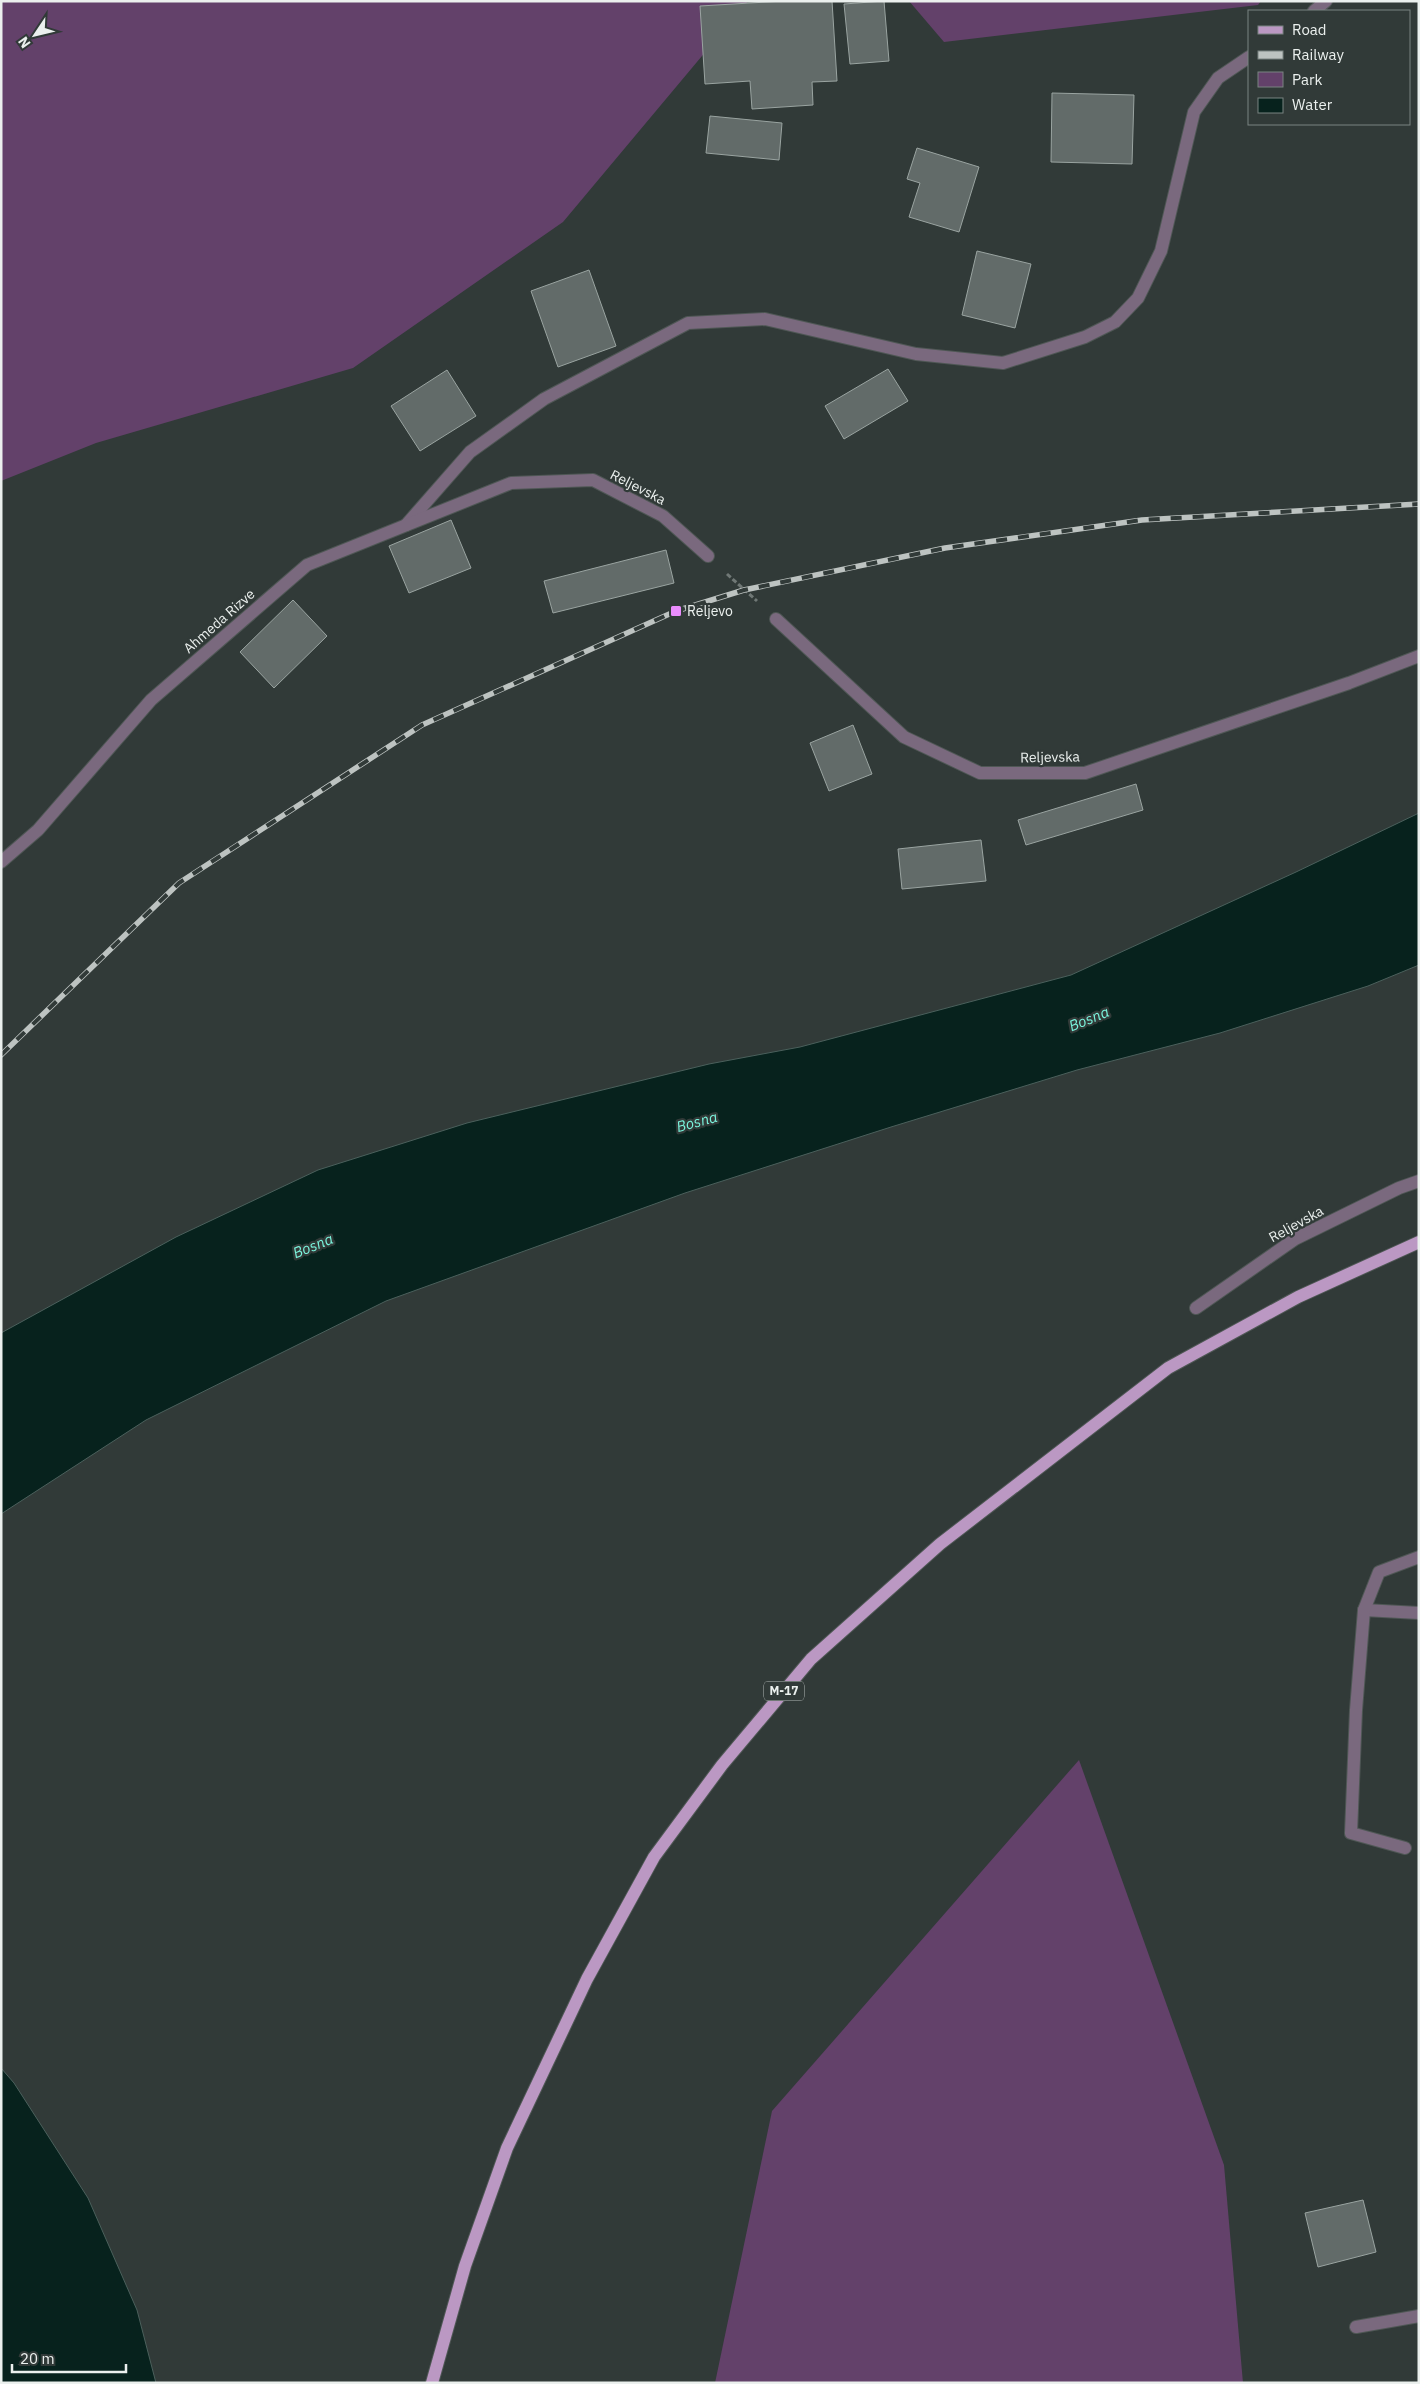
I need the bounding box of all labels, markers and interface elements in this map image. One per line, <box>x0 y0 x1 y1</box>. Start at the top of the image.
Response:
north arrow <box>10 10 60 60</box>
legend <box>1248 10 1410 125</box>
text: Road <box>1292 20 1327 39</box>
text: N <box>14 33 35 52</box>
text: Railway <box>1292 45 1345 64</box>
text: Park <box>1292 70 1322 89</box>
text: Water <box>1292 95 1333 114</box>
street label: Reljevska <box>607 465 669 509</box>
street label: Ahmeda Rizve <box>179 585 259 657</box>
place label: Reljevo <box>687 602 733 620</box>
marker: Reljevo <box>669 604 683 618</box>
street label: Reljevska <box>1020 747 1081 767</box>
water label: Bosna <box>1066 1002 1112 1035</box>
water label: Bosna <box>674 1107 720 1136</box>
street label: Reljevska <box>1265 1201 1327 1246</box>
water label: Bosna <box>290 1229 336 1262</box>
road number: M-17 <box>764 1682 804 1700</box>
scale bar <box>12 2342 126 2374</box>
text: 20 m <box>20 2349 55 2368</box>

